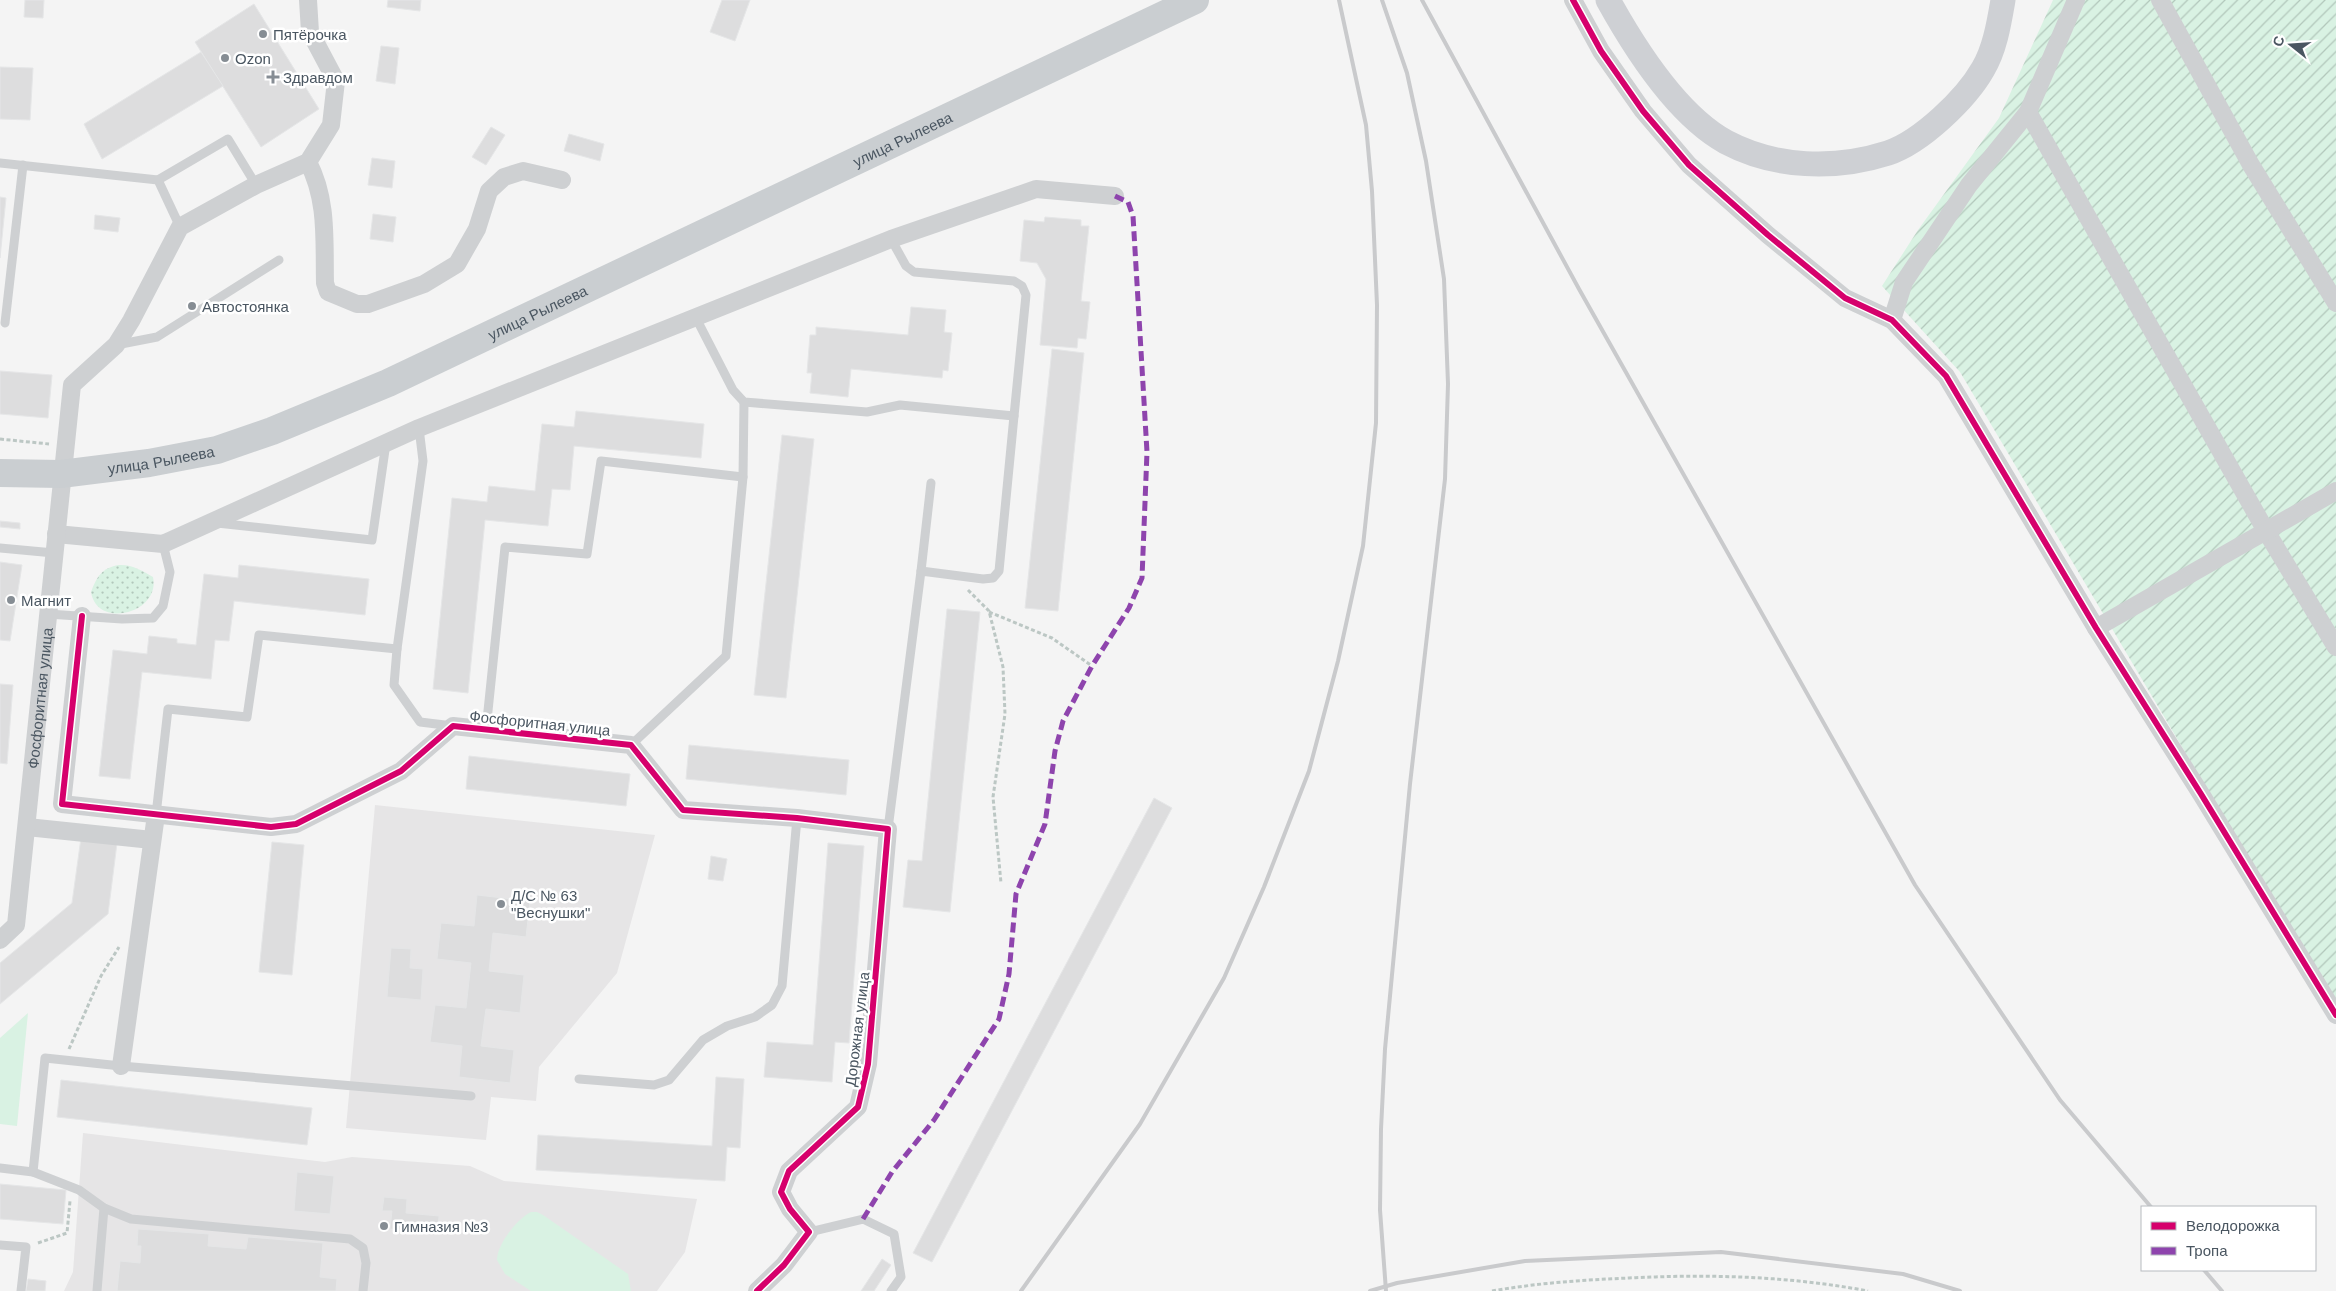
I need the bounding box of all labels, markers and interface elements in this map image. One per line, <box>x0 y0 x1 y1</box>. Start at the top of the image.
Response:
north arrow <box>2266 20 2316 70</box>
place label: Пятёрочка <box>273 26 347 43</box>
marker: Пятёрочка <box>257 28 269 40</box>
text: С <box>2269 34 2288 48</box>
place label: Ozon <box>235 50 271 67</box>
marker: Ozon <box>219 52 231 64</box>
place label: Здравдом <box>283 69 353 86</box>
marker: Здравдом <box>267 71 279 83</box>
street label: улица Рылеева <box>850 108 955 170</box>
street label: улица Рылеева <box>485 281 590 343</box>
place label: Автостоянка <box>202 298 290 315</box>
marker: Автостоянка <box>186 300 198 312</box>
street label: улица Рылеева <box>107 442 216 477</box>
place label: Магнит <box>21 592 71 609</box>
marker: Магнит <box>5 594 17 606</box>
street label: Фосфоритная улица <box>24 626 55 770</box>
street label: Фосфоритная улица <box>469 707 612 739</box>
place label: Д/С № 63 "Веснушки" <box>511 887 590 921</box>
marker: Д/С № 63 "Веснушки" <box>495 898 507 910</box>
street label: Дорожная улица <box>842 970 873 1087</box>
legend <box>2141 1206 2316 1271</box>
text: Велодорожка <box>2186 1217 2280 1234</box>
place label: Гимназия №3 <box>394 1218 488 1235</box>
marker: Гимназия №3 <box>378 1220 390 1232</box>
text: Тропа <box>2186 1242 2228 1259</box>

